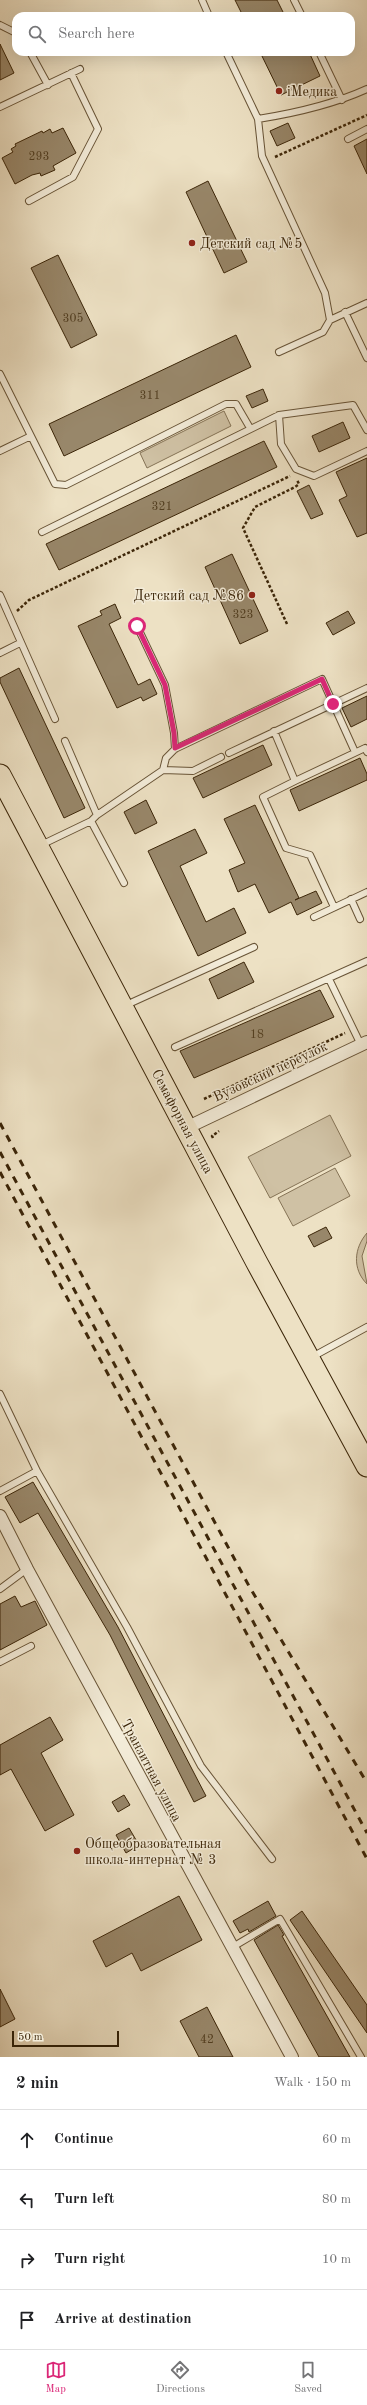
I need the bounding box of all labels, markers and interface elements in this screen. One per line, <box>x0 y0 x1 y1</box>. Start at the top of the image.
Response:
search box <box>12 12 355 56</box>
icon: search <box>26 23 48 45</box>
text: Search here <box>58 27 135 42</box>
place label: iМедика <box>287 85 337 99</box>
marker: iМедика <box>274 86 284 96</box>
house number: 293 <box>29 151 49 163</box>
place label: Детский сад №5 <box>200 237 302 251</box>
marker: Детский сад №5 <box>187 238 197 248</box>
house number: 305 <box>63 312 83 325</box>
house number: 311 <box>140 390 160 402</box>
house number: 321 <box>152 501 172 513</box>
place label: Детский сад №86 <box>133 589 244 603</box>
marker: Детский сад №86 <box>247 590 257 600</box>
house number: 323 <box>233 609 253 621</box>
route start <box>128 617 146 635</box>
route end <box>324 695 342 713</box>
house number: 18 <box>250 1029 264 1041</box>
street label: Вузовский переулок <box>211 1039 330 1105</box>
street label: Семафорная улица <box>148 1067 216 1176</box>
street label: Транзитная улица <box>118 1717 184 1824</box>
place label: Общеобразовательная школа-интернат № 3 <box>85 1837 221 1867</box>
marker: Общеобразовательная школа-интернат № 3 <box>72 1846 82 1856</box>
scale bar <box>12 2029 119 2048</box>
text: 50 m <box>18 2032 43 2043</box>
house number: 42 <box>200 2034 214 2046</box>
text: 2 min <box>16 2075 59 2092</box>
text: Walk · 150 m <box>274 2076 351 2089</box>
icon: ahead <box>16 2129 38 2151</box>
text: Continue <box>54 2132 113 2147</box>
text: 60 m <box>322 2133 351 2146</box>
icon: left <box>16 2189 38 2211</box>
text: Turn left <box>54 2192 114 2207</box>
text: 80 m <box>322 2193 351 2206</box>
icon: right <box>16 2249 38 2271</box>
text: Turn right <box>54 2252 125 2267</box>
text: 10 m <box>322 2253 351 2266</box>
icon: arrive <box>16 2309 38 2331</box>
text: Arrive at destination <box>54 2312 192 2327</box>
tab: Map <box>45 2359 67 2397</box>
tab: Directions <box>156 2359 205 2397</box>
tab: Saved <box>294 2359 322 2397</box>

